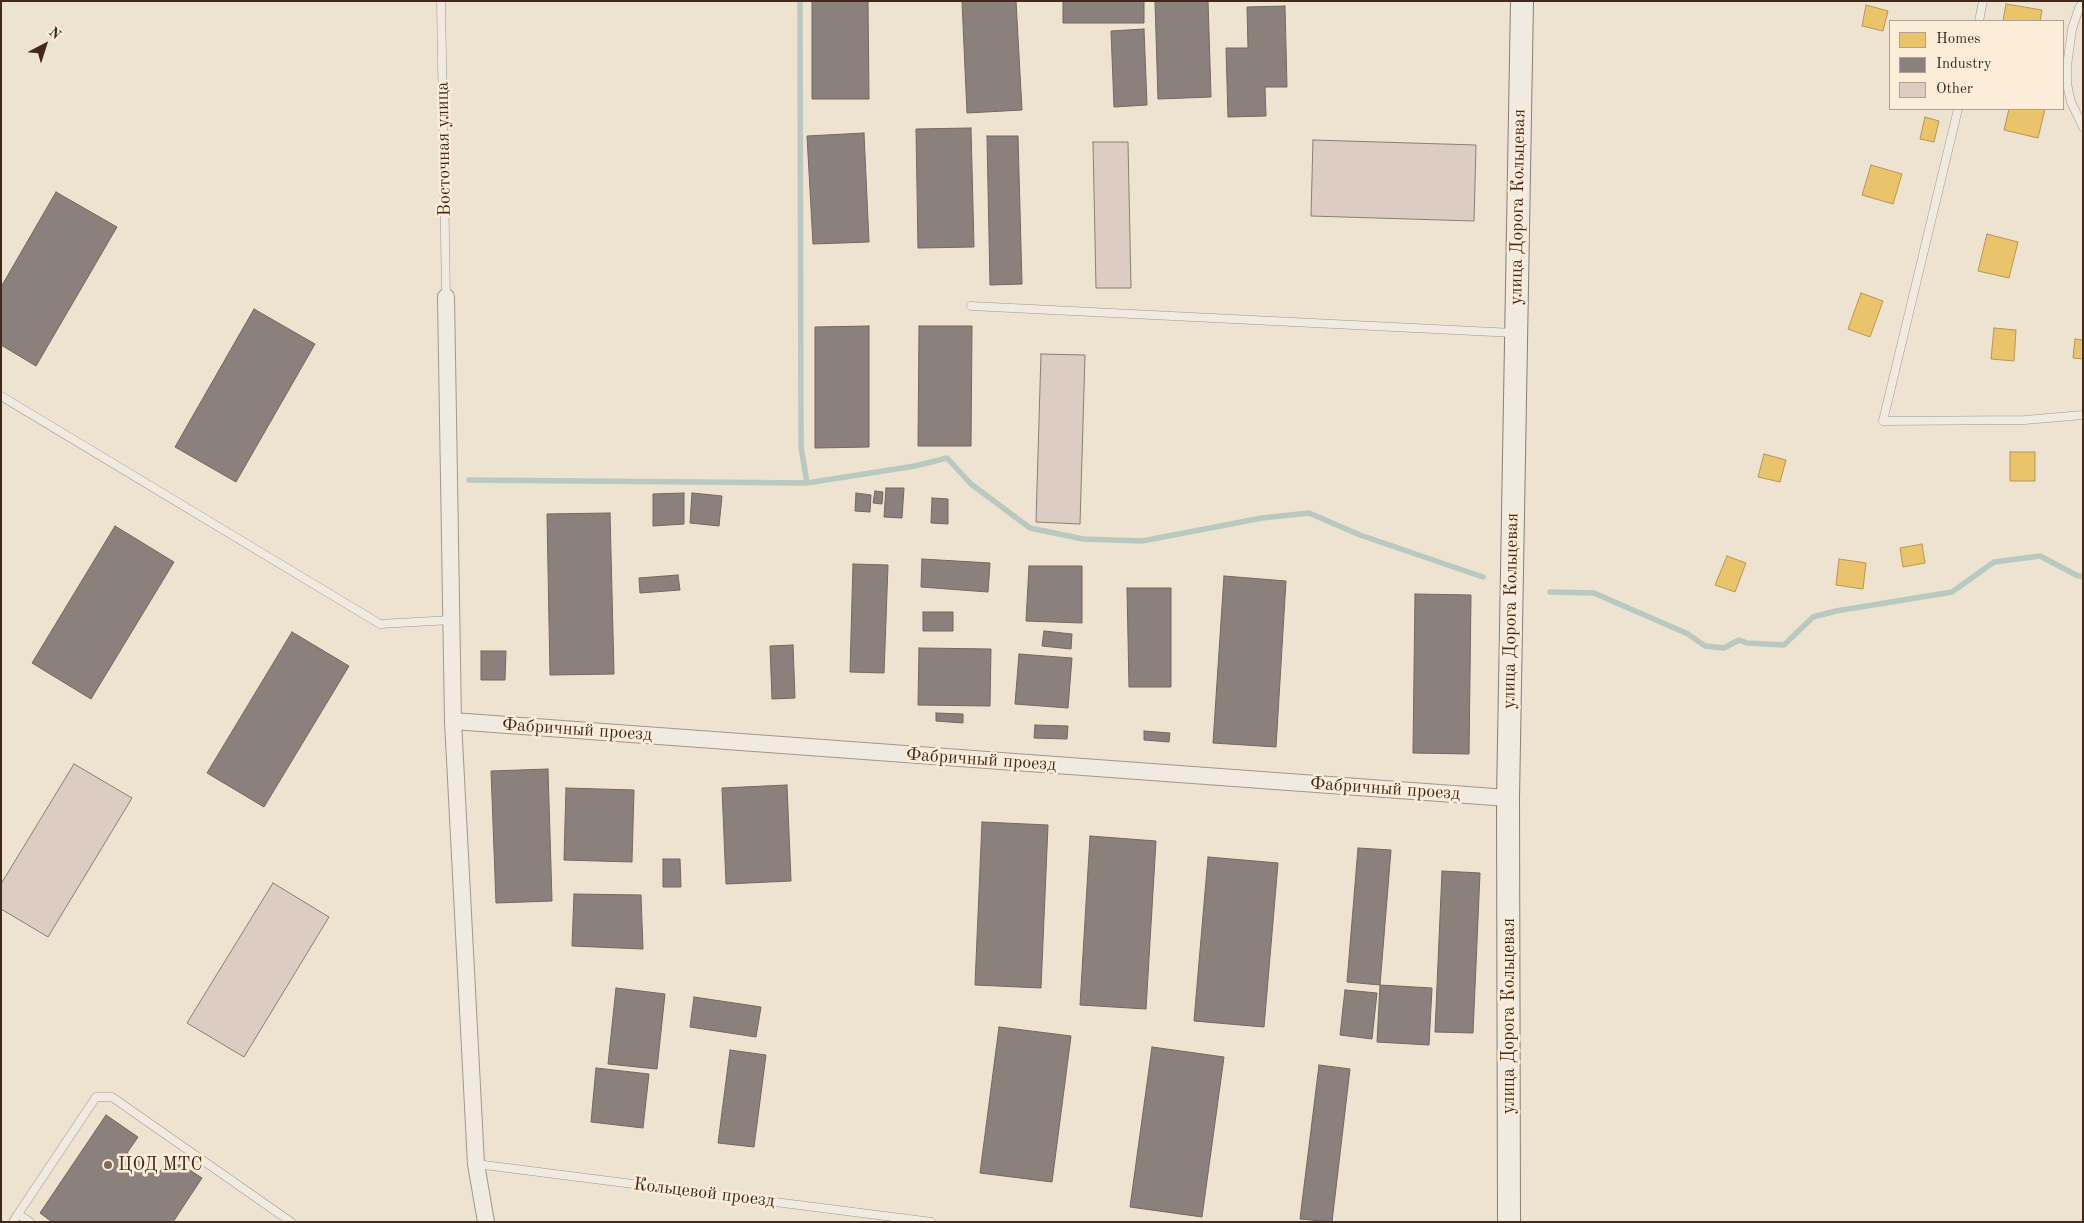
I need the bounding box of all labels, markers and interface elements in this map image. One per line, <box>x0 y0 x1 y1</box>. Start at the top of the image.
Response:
north arrow <box>20 20 70 70</box>
legend <box>1889 20 2064 110</box>
text: N <box>46 25 63 42</box>
text: Homes <box>1936 32 1981 47</box>
text: Industry <box>1936 57 1992 72</box>
street label: Восточная улица <box>432 81 456 217</box>
text: Other <box>1936 82 1973 97</box>
street label: улица Дорога Кольцевая <box>1505 109 1531 305</box>
street label: улица Дорога Кольцевая <box>1498 513 1524 709</box>
street label: Фабричный проезд <box>501 714 653 746</box>
street label: Фабричный проезд <box>905 744 1057 776</box>
street label: Фабричный проезд <box>1309 773 1461 805</box>
street label: улица Дорога Кольцевая <box>1498 918 1520 1114</box>
place label: ЦОД МТС <box>118 1154 202 1176</box>
marker: ЦОД МТС <box>102 1159 114 1171</box>
street label: Кольцевой проезд <box>632 1174 776 1212</box>

